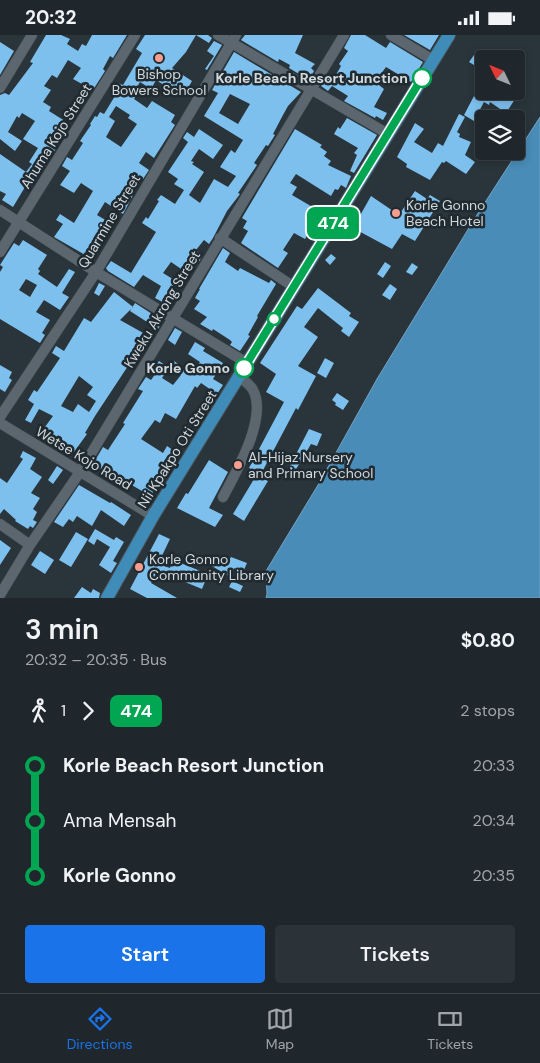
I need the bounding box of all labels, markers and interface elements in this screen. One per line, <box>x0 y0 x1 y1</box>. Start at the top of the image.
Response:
text: 20:32 <box>25 5 77 30</box>
north arrow <box>475 50 525 100</box>
map controls <box>475 50 525 160</box>
marker: Bishop Bowers School <box>153 52 165 64</box>
place label: Bishop Bowers School <box>112 65 206 99</box>
marker: Korle Beach Resort Junction <box>412 68 432 88</box>
place label: Korle Beach Resort Junction <box>215 69 408 87</box>
street label: Ahuma Kojo Street <box>16 80 96 192</box>
button: layers <box>475 110 525 160</box>
street label: Quarmine Street <box>74 171 144 271</box>
place label: Korle Gonno Beach Hotel <box>406 196 485 230</box>
line badge: 474 <box>304 207 362 239</box>
marker: Korle Gonno Beach Hotel <box>390 207 402 219</box>
text: 474 <box>317 211 349 235</box>
street label: Kweku Akrong Street <box>120 247 204 371</box>
unlabelled marker <box>267 312 281 326</box>
marker: Korle Gonno <box>234 358 254 378</box>
place label: Korle Gonno <box>146 359 230 377</box>
street label: Nii Kpakpo Oti Street <box>133 387 221 511</box>
street label: Wetse Kojo Road <box>33 422 135 494</box>
place label: Al-Hijaz Nursery and Primary School <box>248 448 374 482</box>
marker: Al-Hijaz Nursery and Primary School <box>232 459 244 471</box>
place label: Korle Gonno Community Library <box>149 550 274 584</box>
marker: Korle Gonno Community Library <box>133 561 145 573</box>
text: 3 min <box>25 611 99 648</box>
text: $0.80 <box>461 628 515 653</box>
text: 20:32 – 20:35 · Bus <box>25 649 167 670</box>
icon: walk <box>25 697 53 725</box>
icon: forward <box>74 697 102 725</box>
text: 474 <box>120 699 152 723</box>
text: 1 <box>61 700 66 721</box>
text: 2 stops <box>460 700 515 721</box>
text: Korle Beach Resort Junction <box>63 753 324 778</box>
text: 20:33 <box>473 755 515 776</box>
text: Ama Mensah <box>63 808 176 833</box>
text: 20:34 <box>473 810 515 831</box>
text: Korle Gonno <box>63 863 176 888</box>
text: 20:35 <box>473 865 515 886</box>
button: Start <box>25 925 265 983</box>
button: Tickets <box>275 925 515 983</box>
tab: Directions <box>67 1005 133 1053</box>
tab: Map <box>266 1005 294 1053</box>
tab: Tickets <box>427 1005 473 1053</box>

